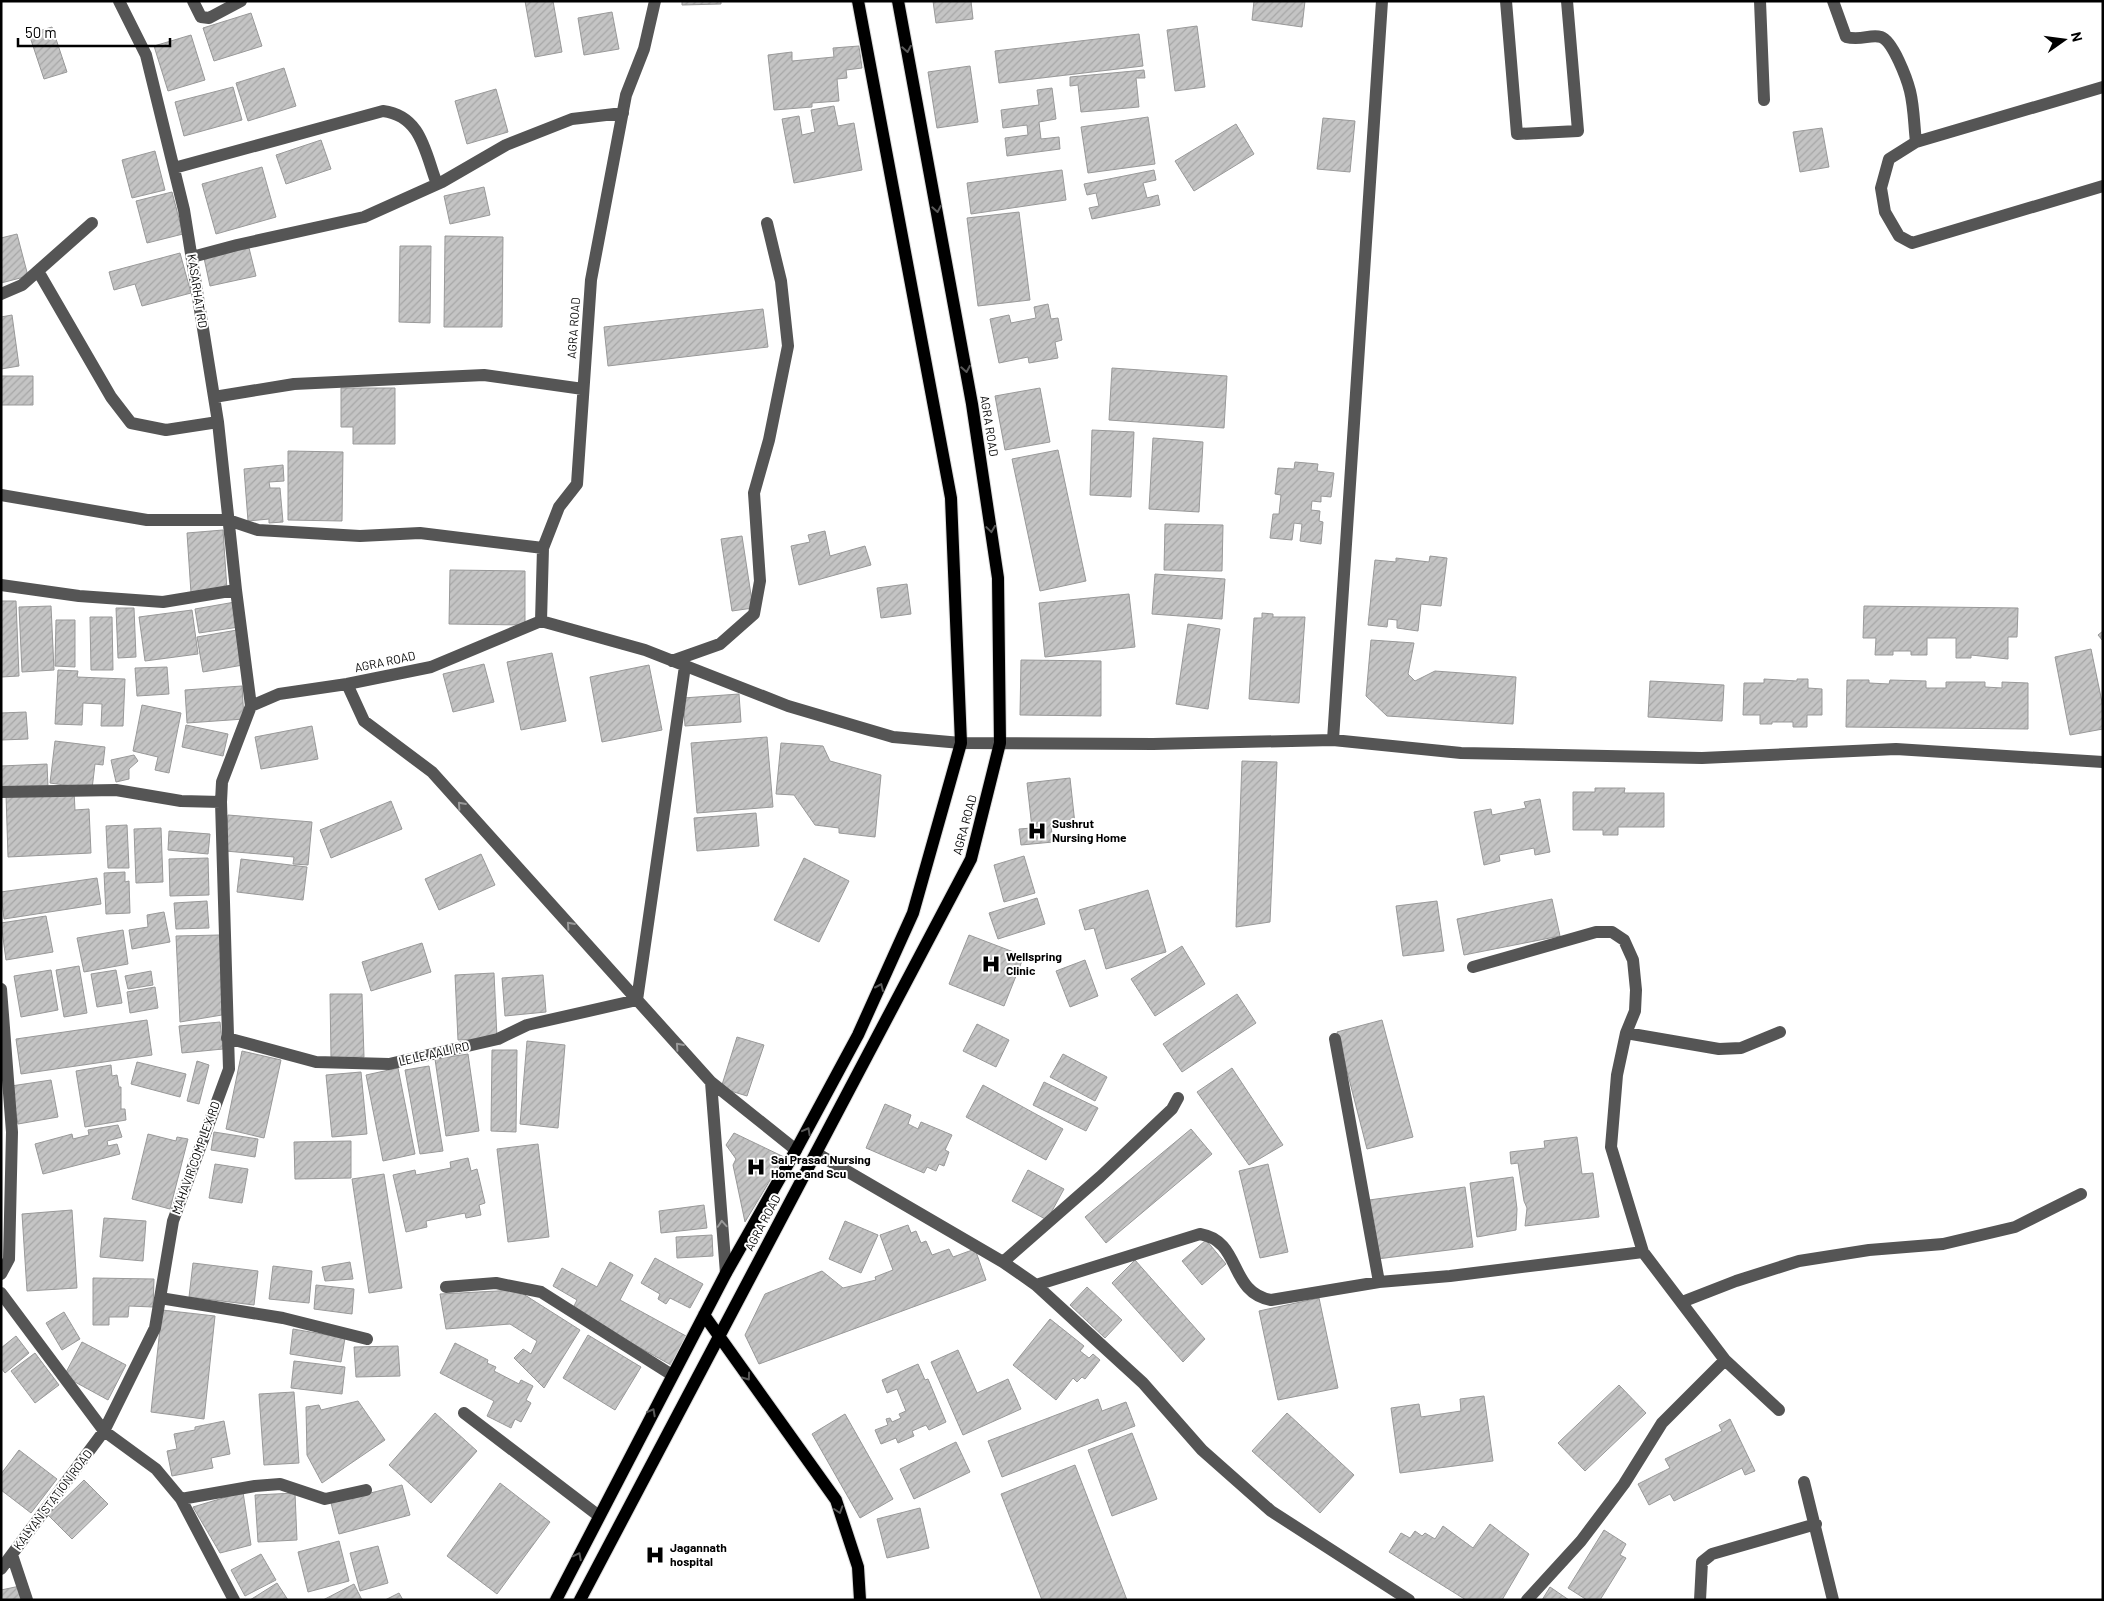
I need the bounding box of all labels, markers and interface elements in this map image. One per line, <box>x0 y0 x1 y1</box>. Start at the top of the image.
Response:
scale bar <box>18 15 170 47</box>
north arrow <box>2039 15 2089 65</box>
text: 50 m <box>25 23 57 41</box>
text: N <box>2068 30 2086 43</box>
one-way arrow <box>902 45 912 54</box>
one-way arrow <box>931 205 941 213</box>
street label: KASARHAT RD <box>185 253 211 329</box>
street label: AGRA ROAD <box>564 297 582 359</box>
one-way arrow <box>960 364 971 373</box>
street label: AGRA ROAD <box>978 394 1002 457</box>
one-way arrow <box>985 526 996 534</box>
street label: AGRA ROAD <box>353 648 416 674</box>
street label: AGRA ROAD <box>949 793 979 856</box>
one-way arrow <box>458 801 467 810</box>
place label: Sushrut Nursing Home <box>1052 816 1127 844</box>
hospital icon: Sushrut Nursing Home <box>1026 820 1048 842</box>
one-way arrow <box>566 922 575 931</box>
place label: Wellspring Clinic <box>1006 949 1062 977</box>
hospital icon: Wellspring Clinic <box>980 953 1002 975</box>
one-way arrow <box>874 983 885 992</box>
street label: LELE AALI RD <box>397 1038 471 1068</box>
one-way arrow <box>676 1042 685 1051</box>
street label: MAHAVIR COMPLEX RD <box>168 1099 222 1216</box>
one-way arrow <box>800 1128 810 1137</box>
place label: Sai Prasad Nursing Home and Scu <box>771 1152 871 1180</box>
hospital icon: Sai Prasad Nursing Home and Scu <box>745 1156 767 1178</box>
street label: AGRA ROAD <box>742 1192 783 1253</box>
one-way arrow <box>717 1220 728 1228</box>
one-way arrow <box>741 1371 750 1381</box>
one-way arrow <box>646 1408 656 1417</box>
street label: KALYAN STATION ROAD <box>10 1446 94 1552</box>
one-way arrow <box>834 1505 844 1514</box>
place label: Jagannath hospital <box>670 1540 727 1568</box>
hospital icon: Jagannath hospital <box>644 1544 666 1566</box>
one-way arrow <box>572 1552 582 1561</box>

